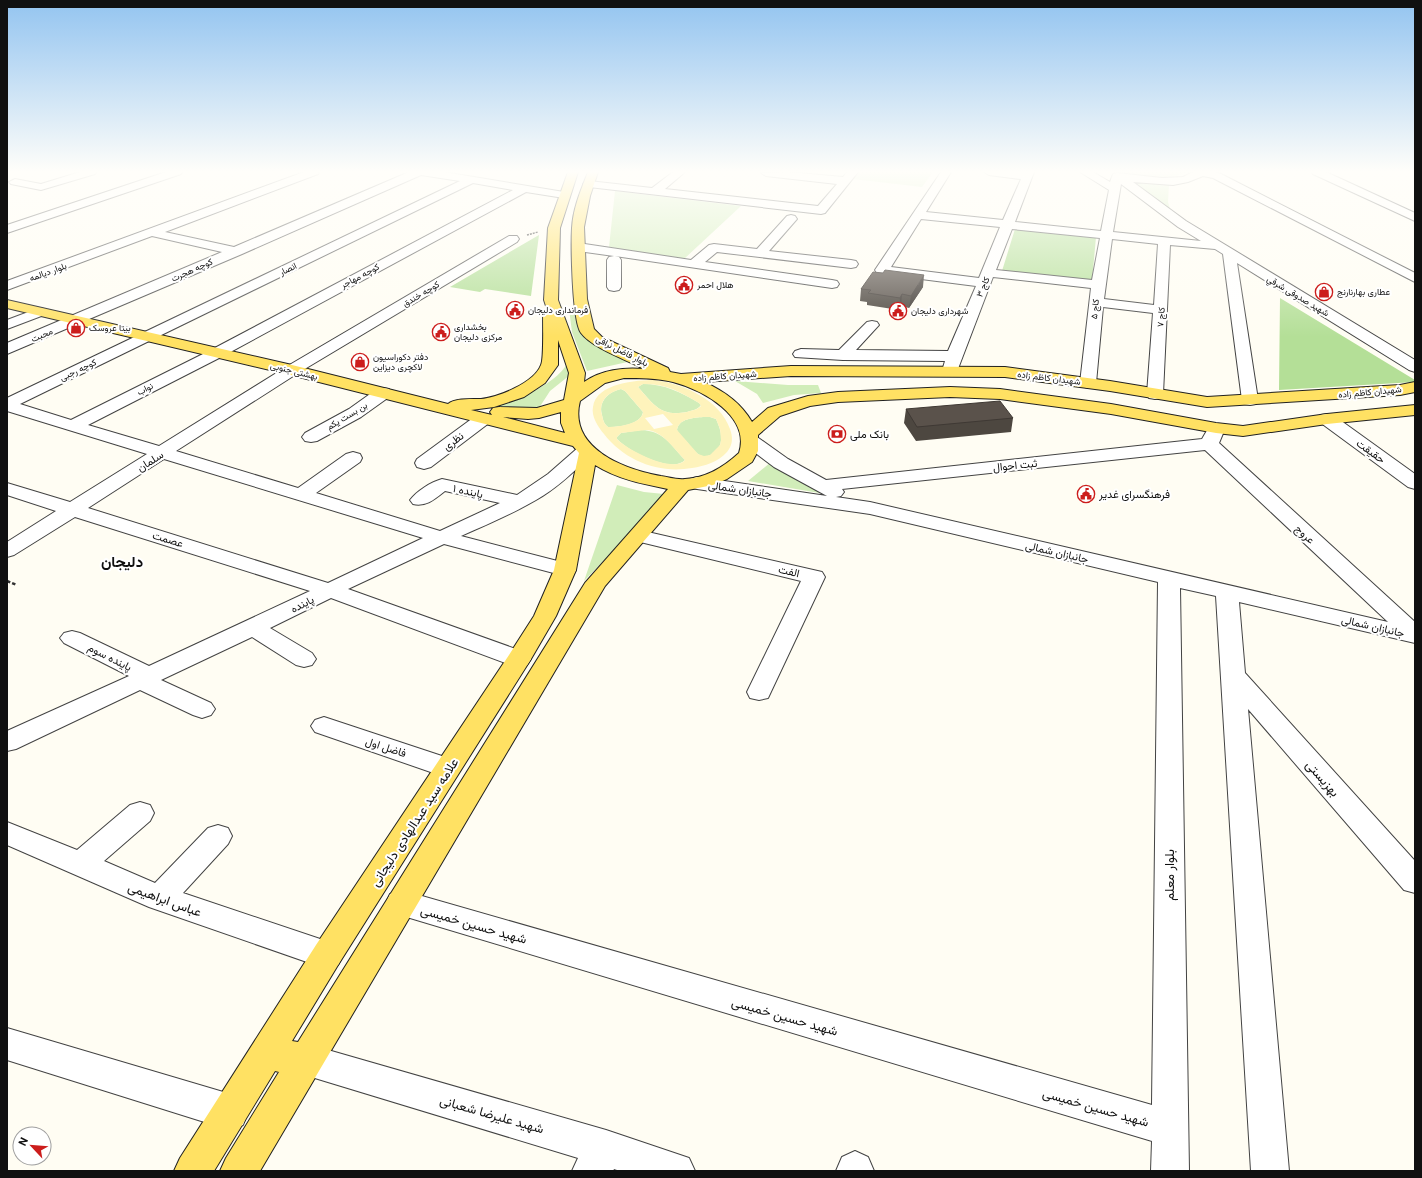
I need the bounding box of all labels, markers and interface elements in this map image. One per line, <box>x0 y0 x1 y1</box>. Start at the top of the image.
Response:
street label: کوچه هجرت <box>169 256 215 286</box>
street label: بلوار دیالمه <box>28 260 69 286</box>
street label: انصار <box>276 260 300 281</box>
street label: کوچه مهاجر <box>338 261 382 293</box>
street label: شهید صدوقی شرقي <box>1264 273 1331 321</box>
public building icon: هلال احمر <box>674 275 694 295</box>
street label: کاج ۳ <box>973 275 994 300</box>
street label: کوچه خندق <box>400 278 443 311</box>
place label: هلال احمر <box>696 279 734 293</box>
shop icon: عطاری بهارنارنج <box>1314 282 1334 302</box>
place label: عطاری بهارنارنج <box>1337 286 1390 300</box>
street label: کاج ۵ <box>1088 298 1104 320</box>
public building icon: فرمانداری دلیجان <box>505 300 525 320</box>
public building icon: شهرداری دلیجان <box>888 301 908 321</box>
place label: فرمانداری دلیجان <box>528 304 588 318</box>
place label: شهرداری دلیجان <box>911 305 968 319</box>
street label: کاج ۷ <box>1154 307 1170 328</box>
shop icon: بیتا عروسک <box>66 318 86 338</box>
place label: بخشداری مرکزی دلیجان <box>454 321 503 345</box>
place label: بیتا عروسک <box>89 322 131 336</box>
public building icon: بخشداری مرکزی دلیجان <box>431 322 451 342</box>
street label: محبت <box>29 325 56 347</box>
street label: بلوار فاضل نراقی <box>593 333 650 371</box>
place label: دفتر دکوراسیون لاکچری دیزاین <box>373 351 428 375</box>
shop icon: دفتر دکوراسیون لاکچری دیزاین <box>350 352 370 372</box>
street label: کوچه رجبی <box>58 356 99 386</box>
street label: بهشتی جنوبی <box>268 359 319 385</box>
street label: شهیدان کاظم زاده <box>693 368 757 386</box>
street label: شهیدان کاظم زاده <box>1016 368 1081 390</box>
street label: نواب <box>135 380 156 400</box>
street label: شهیدان کاظم زاده <box>1338 383 1402 403</box>
street label: بن بست یکم <box>324 399 371 435</box>
bank icon: بانک ملی <box>827 424 847 444</box>
place label: بانک ملی <box>850 427 889 444</box>
street label: نظری <box>440 429 468 456</box>
street label: حقیقت <box>1352 436 1388 469</box>
street label: سلمان <box>134 447 168 477</box>
street label: ثبت احوال <box>992 456 1039 477</box>
street label: جانبازان شمالی <box>707 478 773 503</box>
street label: پاینده ۱ <box>451 481 484 504</box>
public building icon: فرهنگسرای غدیر <box>1076 484 1096 504</box>
place label: فرهنگسرای غدیر <box>1098 487 1170 504</box>
street label: عروج <box>1290 521 1318 549</box>
street label: عصمت <box>150 528 185 553</box>
street label: جانبازان شمالی <box>1023 538 1090 569</box>
district label: دلیجان <box>101 552 143 575</box>
street label: الفت <box>776 562 801 583</box>
street label: پاینده <box>288 592 317 618</box>
street label: جانبازان شمالی <box>1339 612 1406 643</box>
street label: پاینده سوم <box>84 640 134 677</box>
street label: فاضل اول <box>363 734 408 763</box>
street label: علامه سید عبدالهادی دلیجانی <box>366 755 465 891</box>
street label: بهزیستی <box>1300 756 1343 802</box>
street label: بلوار معلم <box>1161 849 1181 901</box>
street label: عباس ابراهیمی <box>125 878 204 924</box>
street label: شهید حسین خمیسی <box>418 901 529 951</box>
street label: شهید حسین خمیسی <box>729 993 840 1043</box>
street label: شهید حسین خمیسی <box>1040 1084 1151 1134</box>
street label: شهید علیرضا شعبانی <box>437 1092 546 1140</box>
north arrow <box>12 1126 52 1166</box>
text: N <box>15 1135 34 1149</box>

